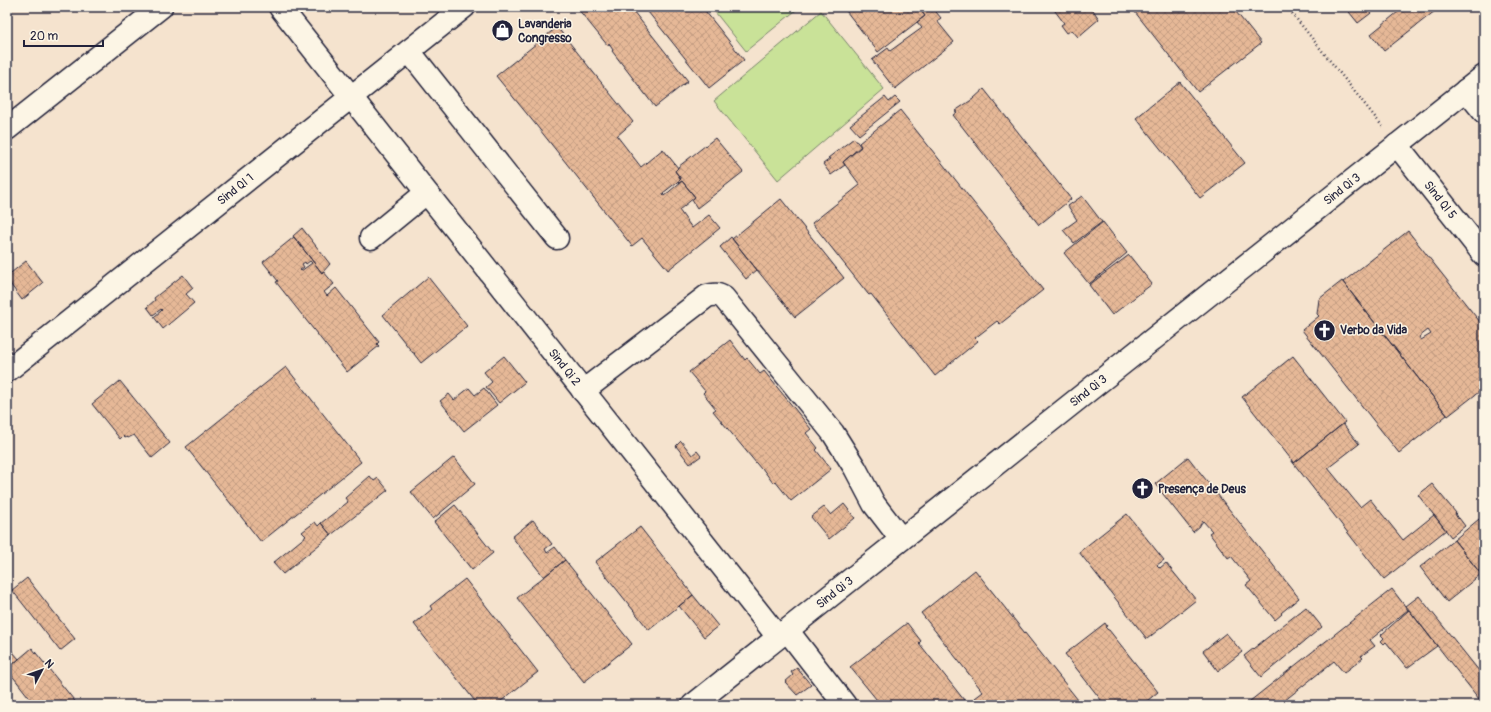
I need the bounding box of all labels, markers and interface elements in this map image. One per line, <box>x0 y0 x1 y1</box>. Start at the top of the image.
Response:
place label: Lavanderia Congresso <box>518 17 572 46</box>
shop icon: Lavanderia Congresso <box>489 18 515 44</box>
scale bar <box>24 22 103 48</box>
text: 20 m <box>30 29 59 44</box>
street label: Sind QI 1 <box>214 170 257 209</box>
street label: Sind Qi 3 <box>1321 170 1364 209</box>
street label: Sind QI 5 <box>1420 178 1460 222</box>
church icon: Verbo da Vida <box>1312 317 1338 343</box>
place label: Verbo da Vida <box>1340 323 1408 338</box>
street label: Sind Qi 2 <box>545 346 584 389</box>
street label: Sind Qi 3 <box>1067 372 1110 410</box>
church icon: Presença de Deus <box>1129 476 1155 502</box>
place label: Presença de Deus <box>1158 482 1247 497</box>
street label: Sind Qi 3 <box>813 573 857 612</box>
north arrow <box>22 650 62 690</box>
text: N <box>42 657 57 671</box>

